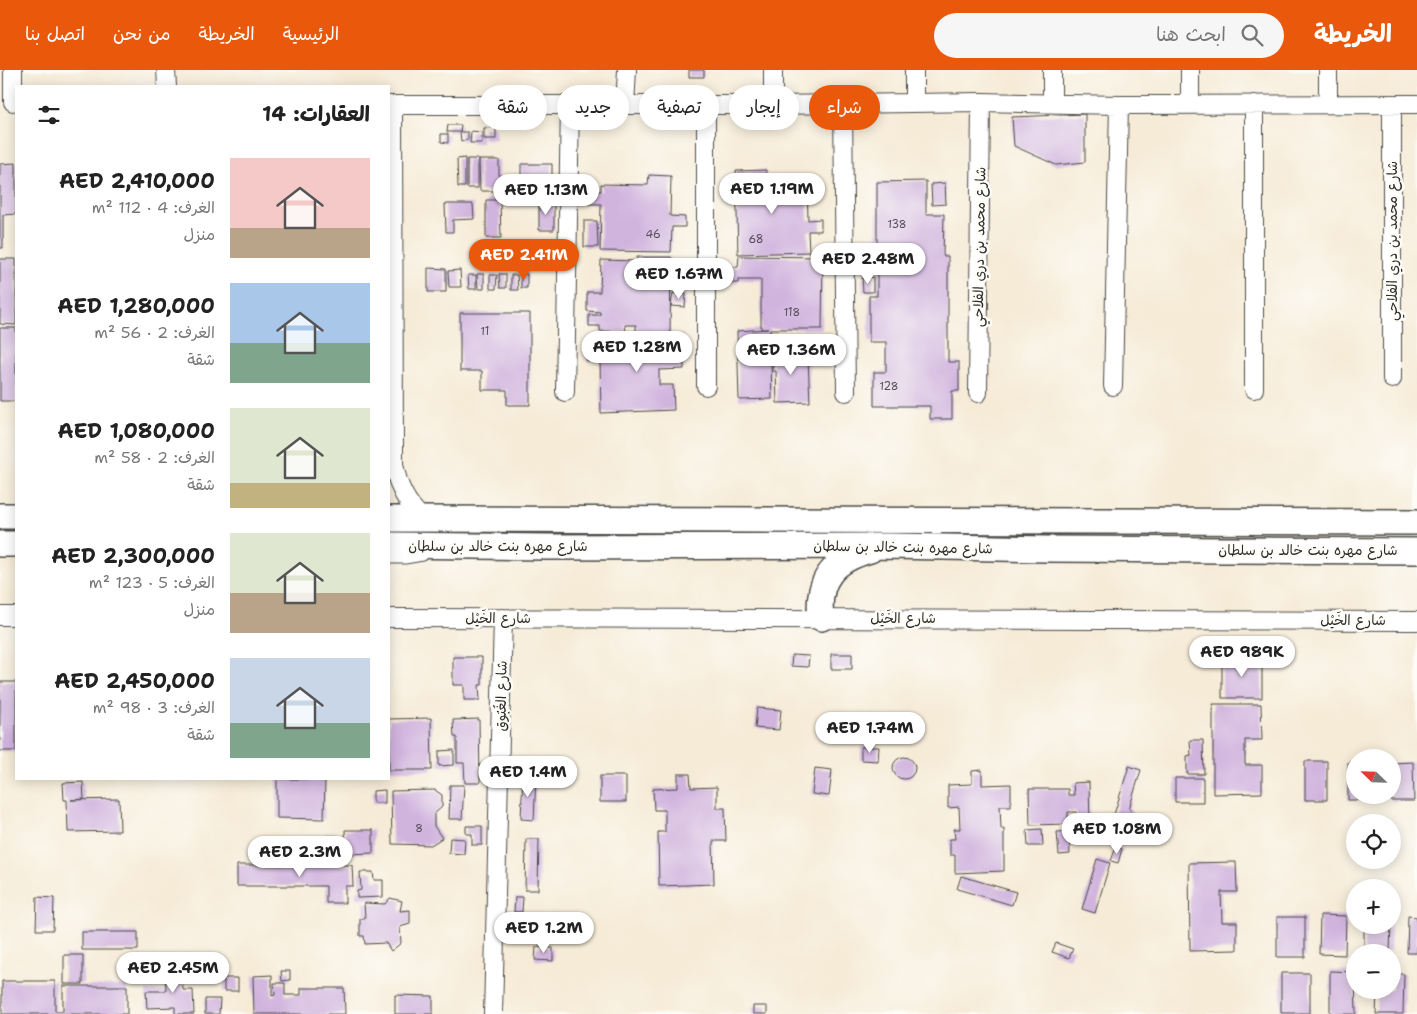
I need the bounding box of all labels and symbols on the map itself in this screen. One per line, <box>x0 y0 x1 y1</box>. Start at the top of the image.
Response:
street label: شارع محمد بن دري الفلاحي <box>1383 161 1405 321</box>
street label: شارع محمد بن دري الفلاحي <box>969 167 993 327</box>
pin: AED 1.19M <box>715 172 829 215</box>
pin: AED 1.13M <box>489 174 603 216</box>
house number: 138 <box>887 217 907 232</box>
house number: 46 <box>645 227 661 242</box>
house number: 68 <box>749 232 763 247</box>
pin: AED 2.41M <box>467 238 581 281</box>
pin: AED 2.48M <box>811 242 925 285</box>
pin: AED 1.67M <box>622 258 736 300</box>
house number: 118 <box>784 305 800 320</box>
house number: 11 <box>481 324 489 339</box>
pin: AED 1.28M <box>580 330 694 373</box>
pin: AED 1.36M <box>734 334 848 376</box>
house number: 128 <box>879 379 899 394</box>
street label: شارع مهره بنت خالد بن سلطان <box>813 536 993 559</box>
street label: شارع مهره بنت خالد بن سلطان <box>408 537 588 556</box>
street label: شارع مهره بنت خالد بن سلطان <box>1218 541 1398 560</box>
street label: شارع الخَيْل <box>465 609 531 628</box>
street label: شارع الخَيْل <box>870 609 936 628</box>
street label: شارع الخَيْل <box>1320 611 1386 630</box>
pin: AED 989K <box>1190 636 1294 678</box>
street label: شارع الغُبُوق <box>491 661 512 731</box>
pin: AED 1.74M <box>813 712 927 754</box>
north arrow <box>1346 749 1401 804</box>
pin: AED 1.4M <box>476 756 580 798</box>
pin: AED 1.08M <box>1060 812 1174 855</box>
house number: 8 <box>415 821 423 836</box>
pin: AED 2.3M <box>248 836 352 878</box>
pin: AED 1.2M <box>492 912 596 954</box>
pin: AED 2.45M <box>116 952 230 994</box>

